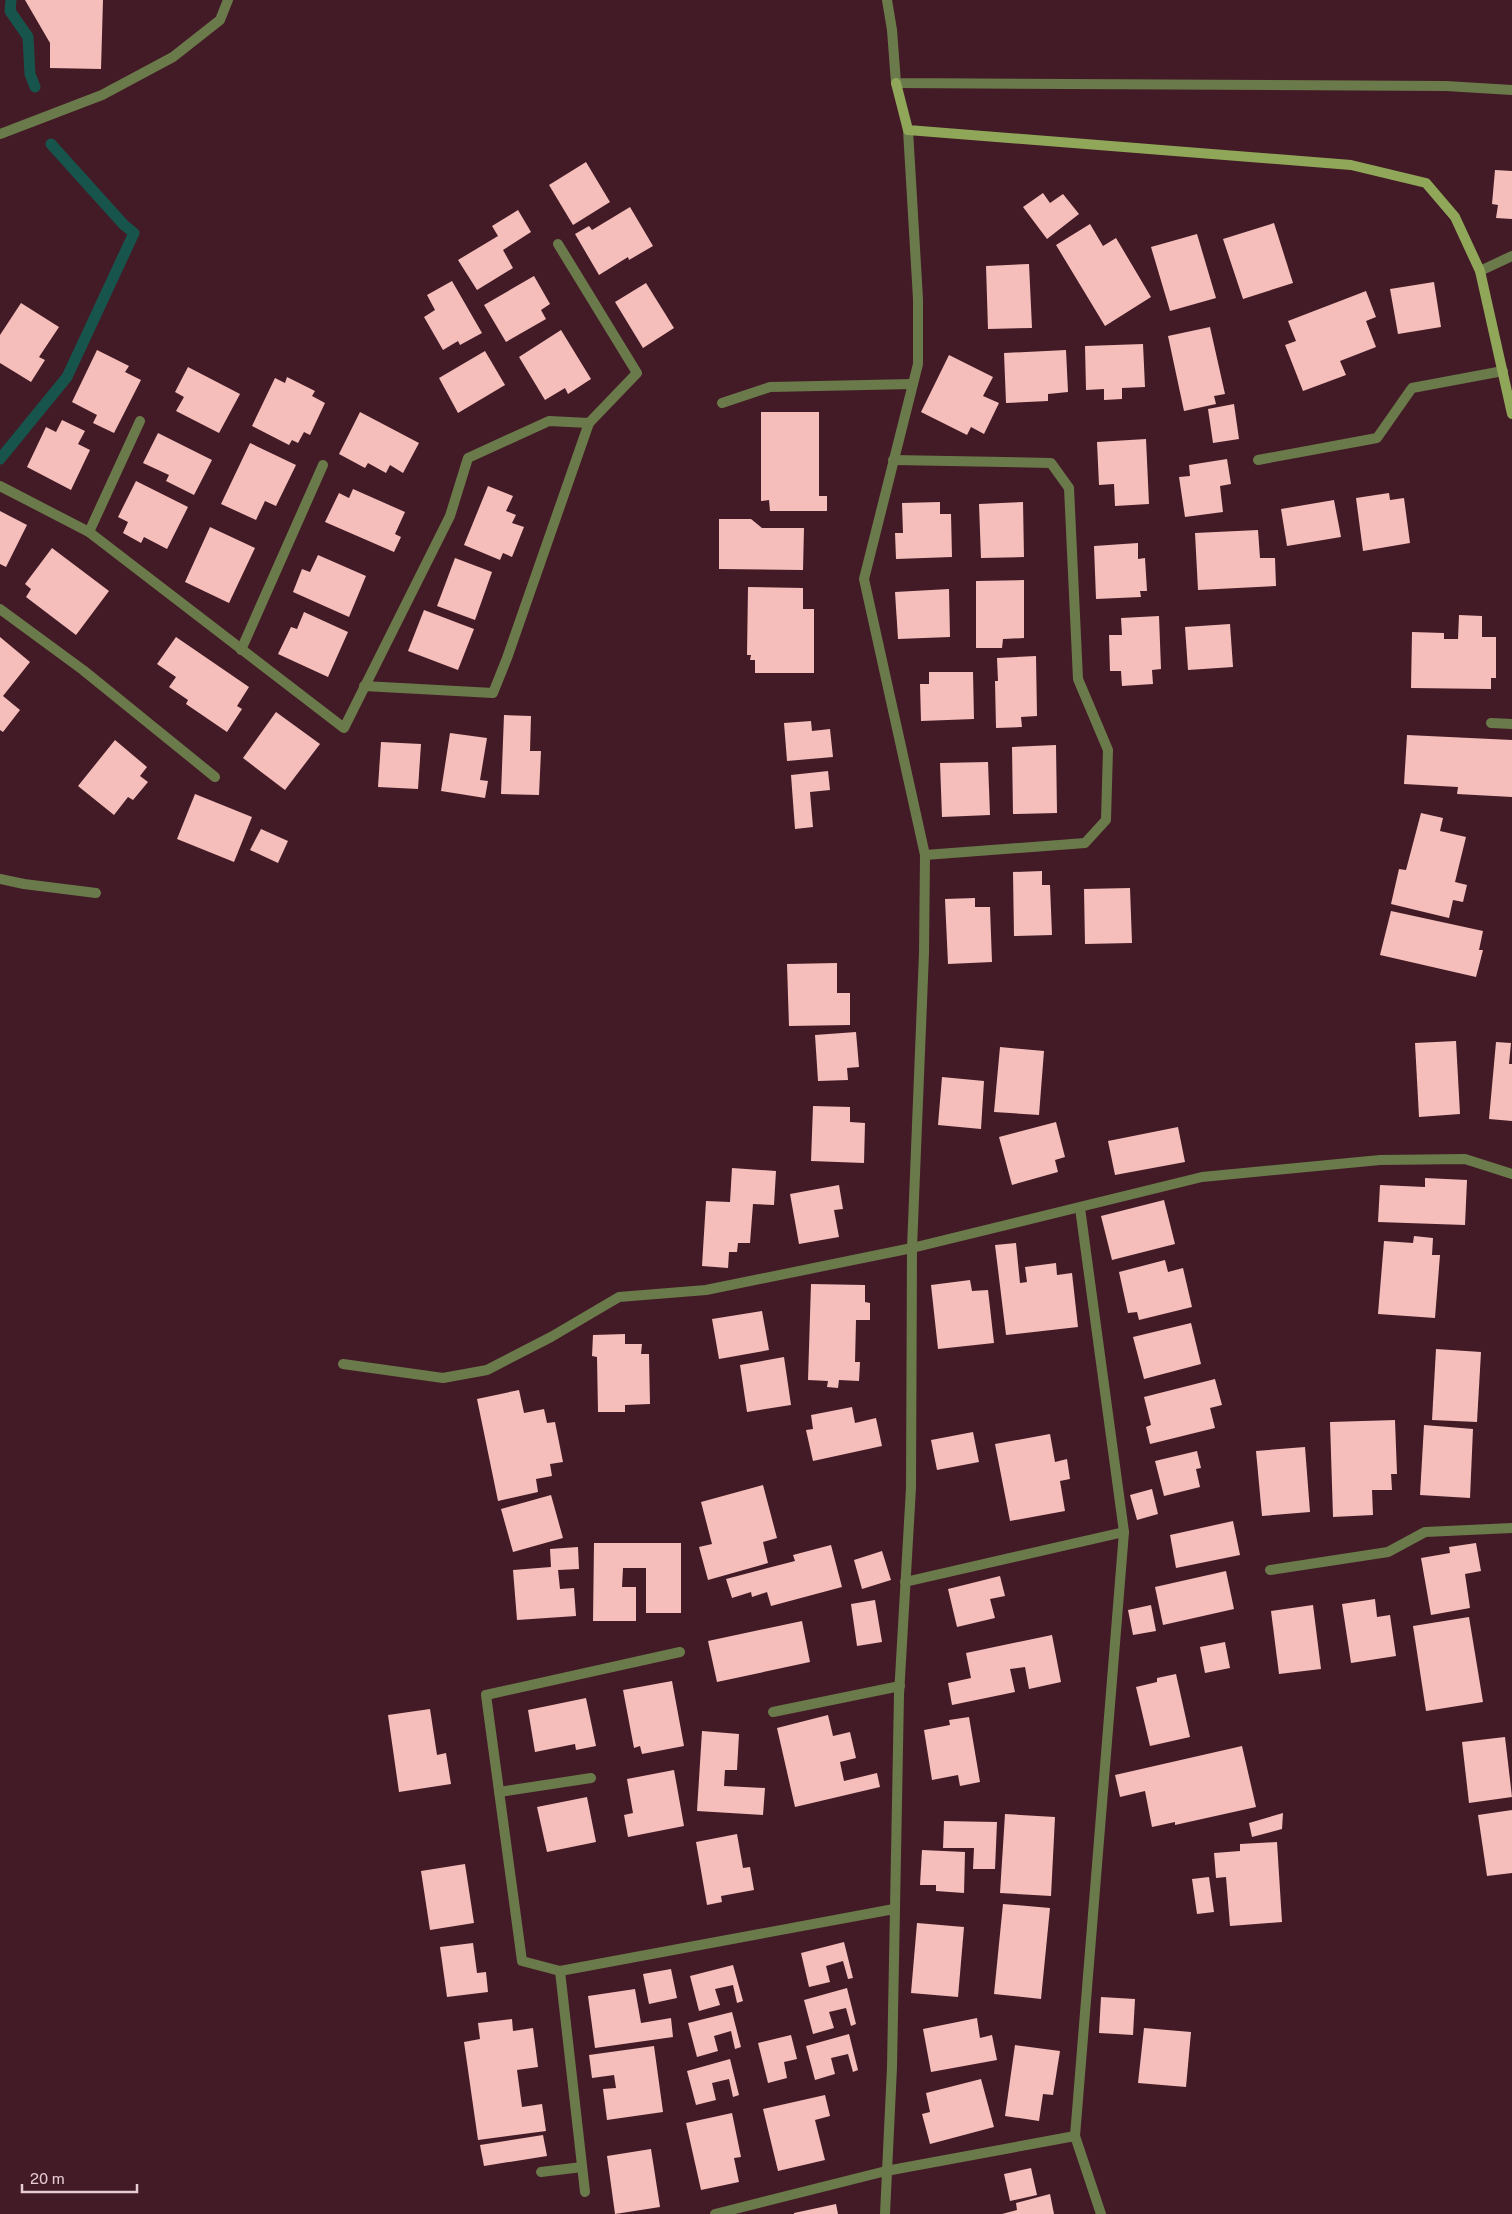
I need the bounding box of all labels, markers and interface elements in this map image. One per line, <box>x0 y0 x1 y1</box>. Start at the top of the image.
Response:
scale bar <box>22 2162 138 2194</box>
text: 20 m <box>30 2170 65 2187</box>

